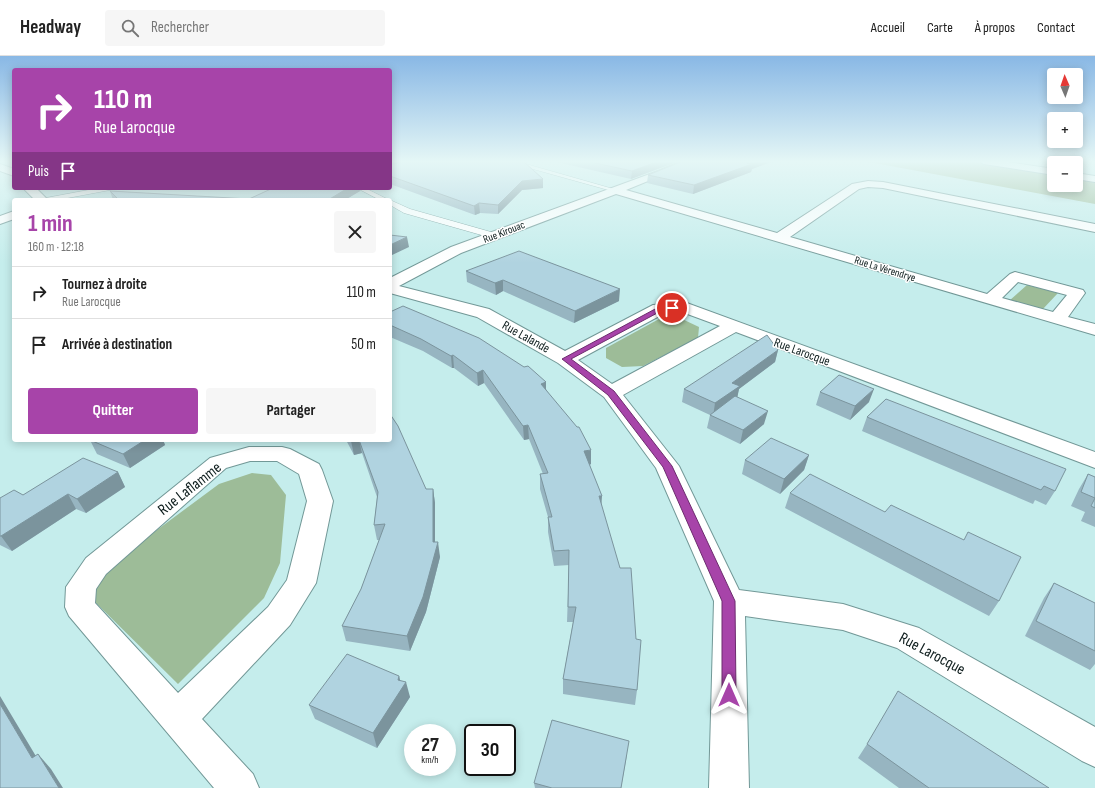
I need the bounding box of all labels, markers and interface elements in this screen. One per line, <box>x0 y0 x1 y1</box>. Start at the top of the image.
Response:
search box <box>105 10 385 46</box>
text: Headway <box>20 16 81 39</box>
icon: search <box>119 17 141 39</box>
text: Rechercher <box>151 18 209 37</box>
text: Accueil <box>871 19 905 36</box>
text: Carte <box>927 19 953 36</box>
text: À propos <box>975 19 1015 36</box>
text: Contact <box>1037 19 1075 36</box>
north arrow <box>1047 68 1083 104</box>
map controls <box>1047 68 1083 192</box>
text: 110 m <box>94 83 152 116</box>
icon: right <box>28 84 80 136</box>
button: + <box>1047 112 1083 148</box>
text: Rue Larocque <box>94 117 175 138</box>
button: − <box>1047 156 1083 192</box>
icon: arrive <box>57 160 79 182</box>
text: Puis <box>28 162 49 181</box>
text: 1 min <box>28 209 73 238</box>
button: close <box>334 211 376 253</box>
street label: Rue Kirouac <box>481 218 527 246</box>
text: 160 m · 12:18 <box>28 239 84 255</box>
street label: Rue La Vérendrye <box>853 254 917 284</box>
text: Tournez à droite <box>62 275 147 294</box>
icon: right <box>28 282 50 304</box>
text: 110 m <box>347 283 376 302</box>
pin <box>655 291 689 325</box>
text: Rue Larocque <box>62 294 121 310</box>
icon: arrive <box>661 297 683 319</box>
street label: Rue Lalande <box>499 317 553 357</box>
icon: arrive <box>28 334 50 356</box>
street label: Rue Larocque <box>772 334 832 370</box>
text: Arrivée à destination <box>62 335 172 354</box>
text: 50 m <box>351 335 376 354</box>
button: Quitter <box>28 388 198 434</box>
button: Partager <box>206 388 376 434</box>
street label: Rue Laflamme <box>154 458 226 520</box>
street label: Rue Larocque <box>896 629 968 679</box>
position arrow <box>708 674 750 716</box>
speed limit sign: 30 <box>464 724 516 776</box>
text: 27 <box>421 733 439 757</box>
text: km/h <box>421 754 439 766</box>

